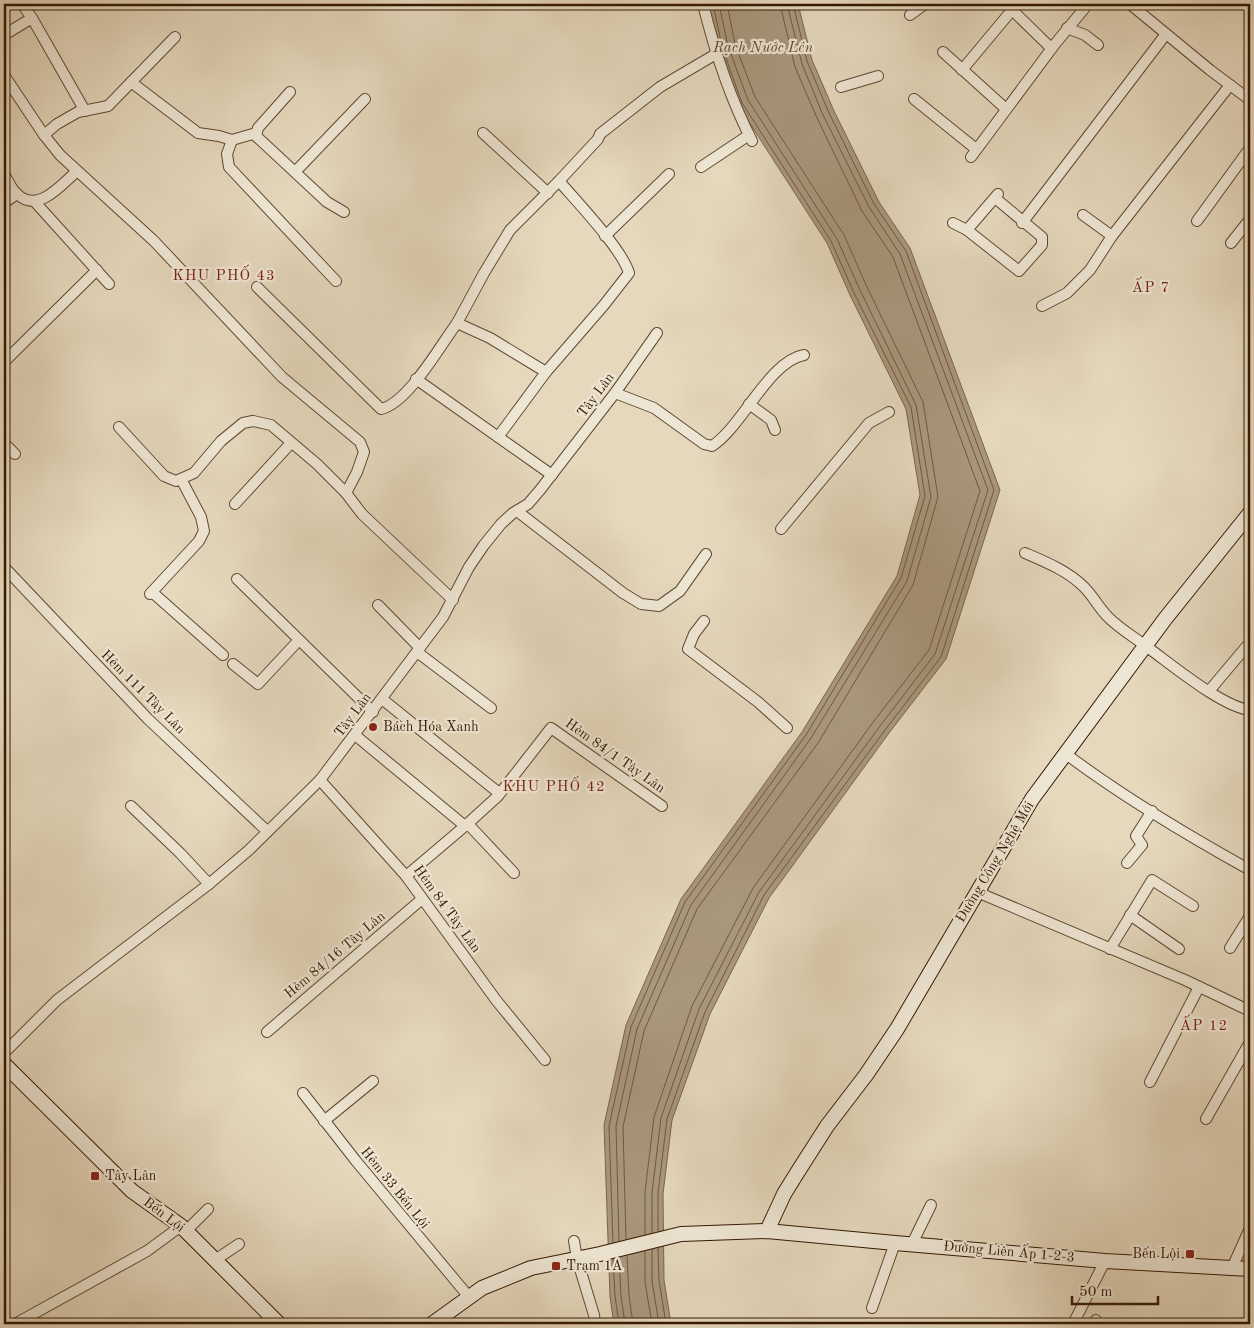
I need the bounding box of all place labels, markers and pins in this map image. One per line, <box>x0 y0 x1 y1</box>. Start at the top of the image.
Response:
place label: Bách Hóa Xanh <box>383 720 479 734</box>
marker: Bách Hóa Xanh <box>367 721 379 733</box>
place label: Tây Lân <box>105 1169 157 1183</box>
marker: Tây Lân <box>89 1170 101 1182</box>
place label: Bến Lội <box>1132 1246 1180 1261</box>
marker: Bến Lội <box>1184 1248 1196 1260</box>
place label: Trạm 1A <box>566 1259 623 1273</box>
marker: Trạm 1A <box>550 1260 562 1272</box>

